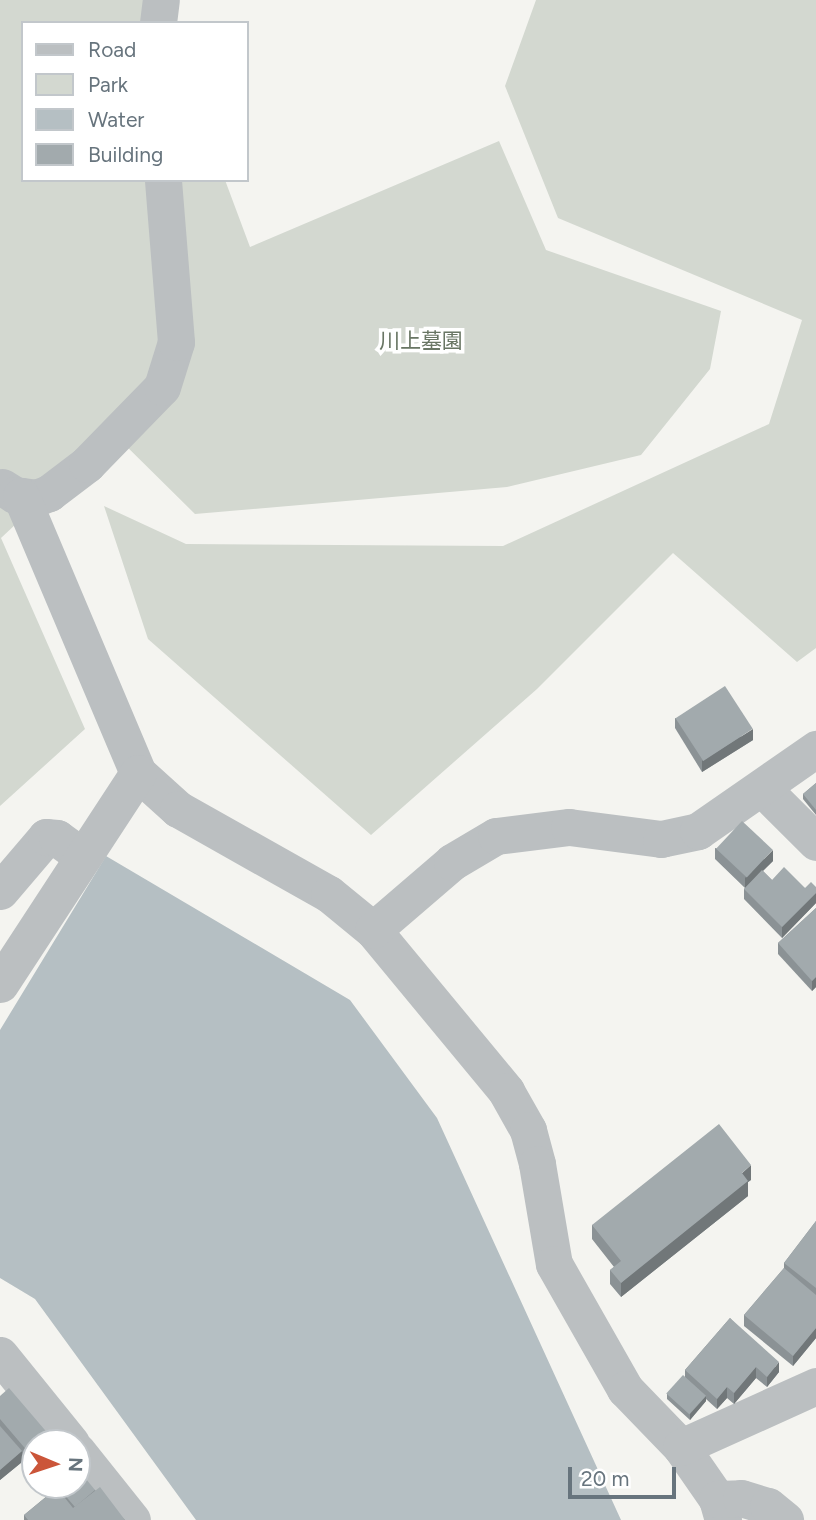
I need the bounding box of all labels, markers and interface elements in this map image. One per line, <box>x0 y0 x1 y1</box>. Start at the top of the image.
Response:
legend <box>21 21 248 182</box>
text: Road <box>88 37 136 62</box>
text: Park <box>88 72 128 97</box>
text: Water <box>88 107 144 132</box>
text: Building <box>88 142 163 167</box>
park label: 川上墓園 <box>379 328 463 354</box>
north arrow <box>21 1429 91 1499</box>
scale bar <box>571 1454 680 1498</box>
text: N <box>64 1457 87 1472</box>
text: 20 m <box>581 1466 629 1491</box>

